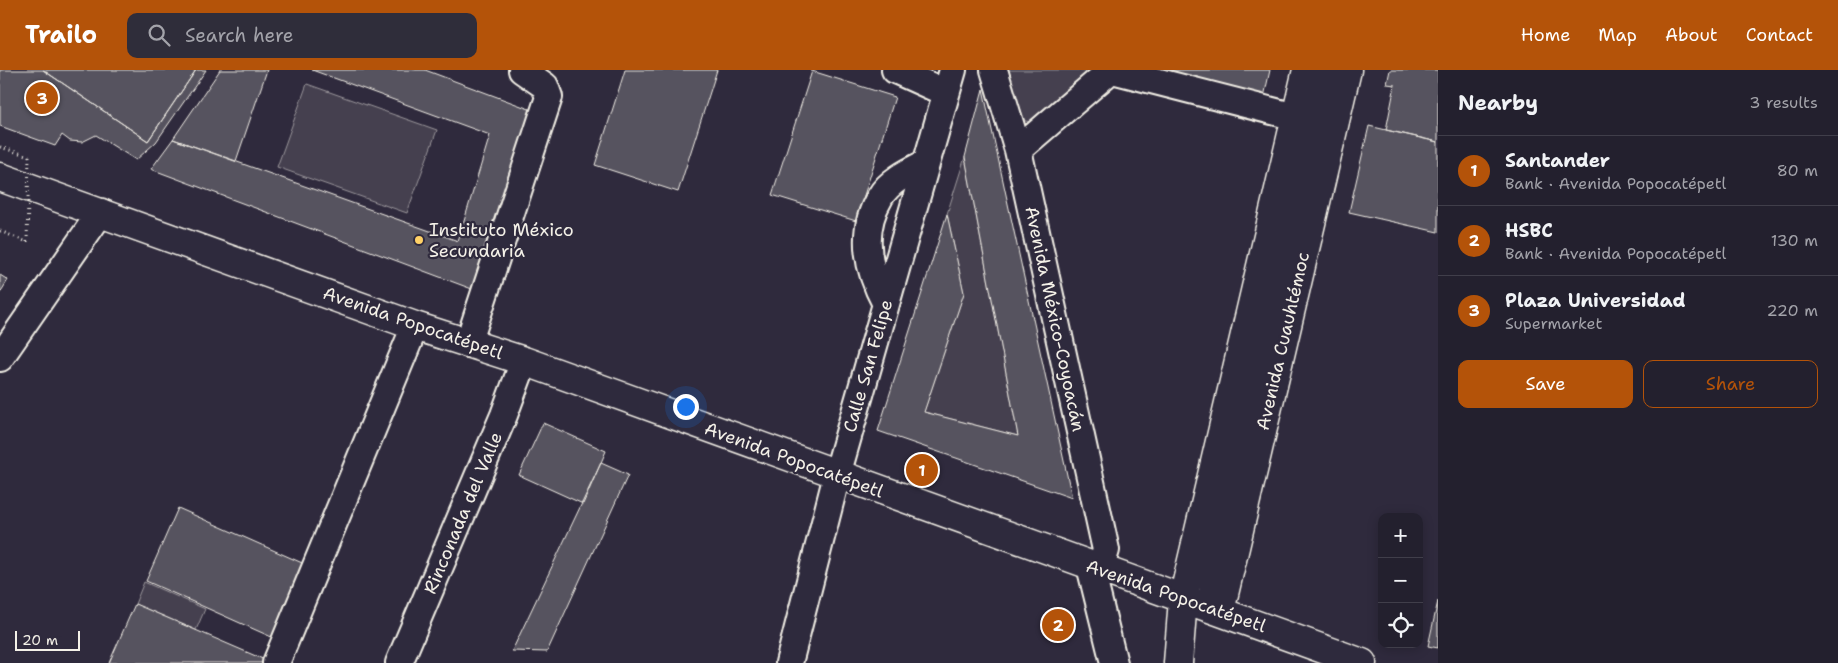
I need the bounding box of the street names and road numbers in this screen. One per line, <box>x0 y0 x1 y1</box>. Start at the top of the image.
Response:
street label: Avenida México-Coyoacán <box>1019 204 1091 434</box>
street label: Avenida Cuauhtémoc <box>1251 249 1315 433</box>
street label: Avenida Popocatépetl <box>320 281 507 365</box>
street label: Calle San Felipe <box>838 297 898 435</box>
street label: Avenida Popocatépetl <box>701 416 887 504</box>
street label: Rinconada del Valle <box>418 428 508 598</box>
street label: Avenida Popocatépetl <box>1083 554 1270 638</box>

